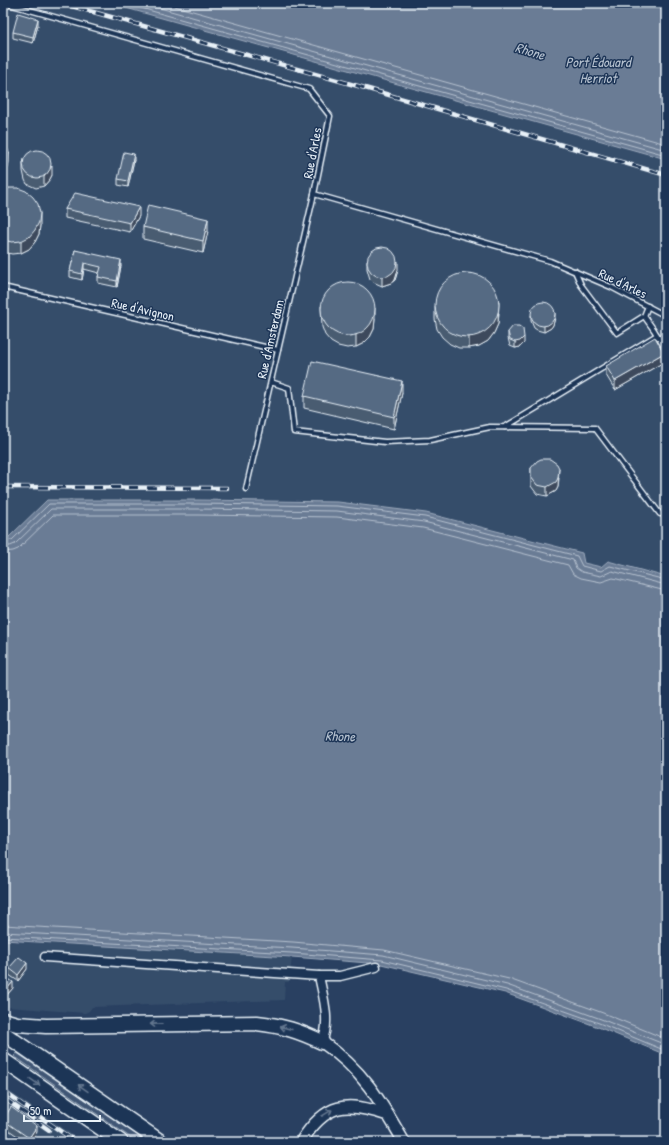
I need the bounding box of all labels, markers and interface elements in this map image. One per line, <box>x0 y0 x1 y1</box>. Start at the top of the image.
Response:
water label: Rhone <box>513 37 549 64</box>
water label: Port Édouard Herriot <box>565 52 633 87</box>
street label: Rue d'Arles <box>298 126 326 180</box>
street label: Rue d'Arles <box>596 264 650 302</box>
street label: Rue d'Avignon <box>110 293 176 325</box>
street label: Rue d'Amsterdam <box>252 298 288 380</box>
water label: Rhone <box>325 725 357 746</box>
one-way arrow <box>150 1020 163 1028</box>
one-way arrow <box>280 1023 293 1031</box>
one-way arrow <box>29 1078 40 1086</box>
one-way arrow <box>78 1084 89 1092</box>
scale bar <box>24 1097 100 1123</box>
text: 50 m <box>30 1102 51 1119</box>
one-way arrow <box>321 1109 333 1117</box>

